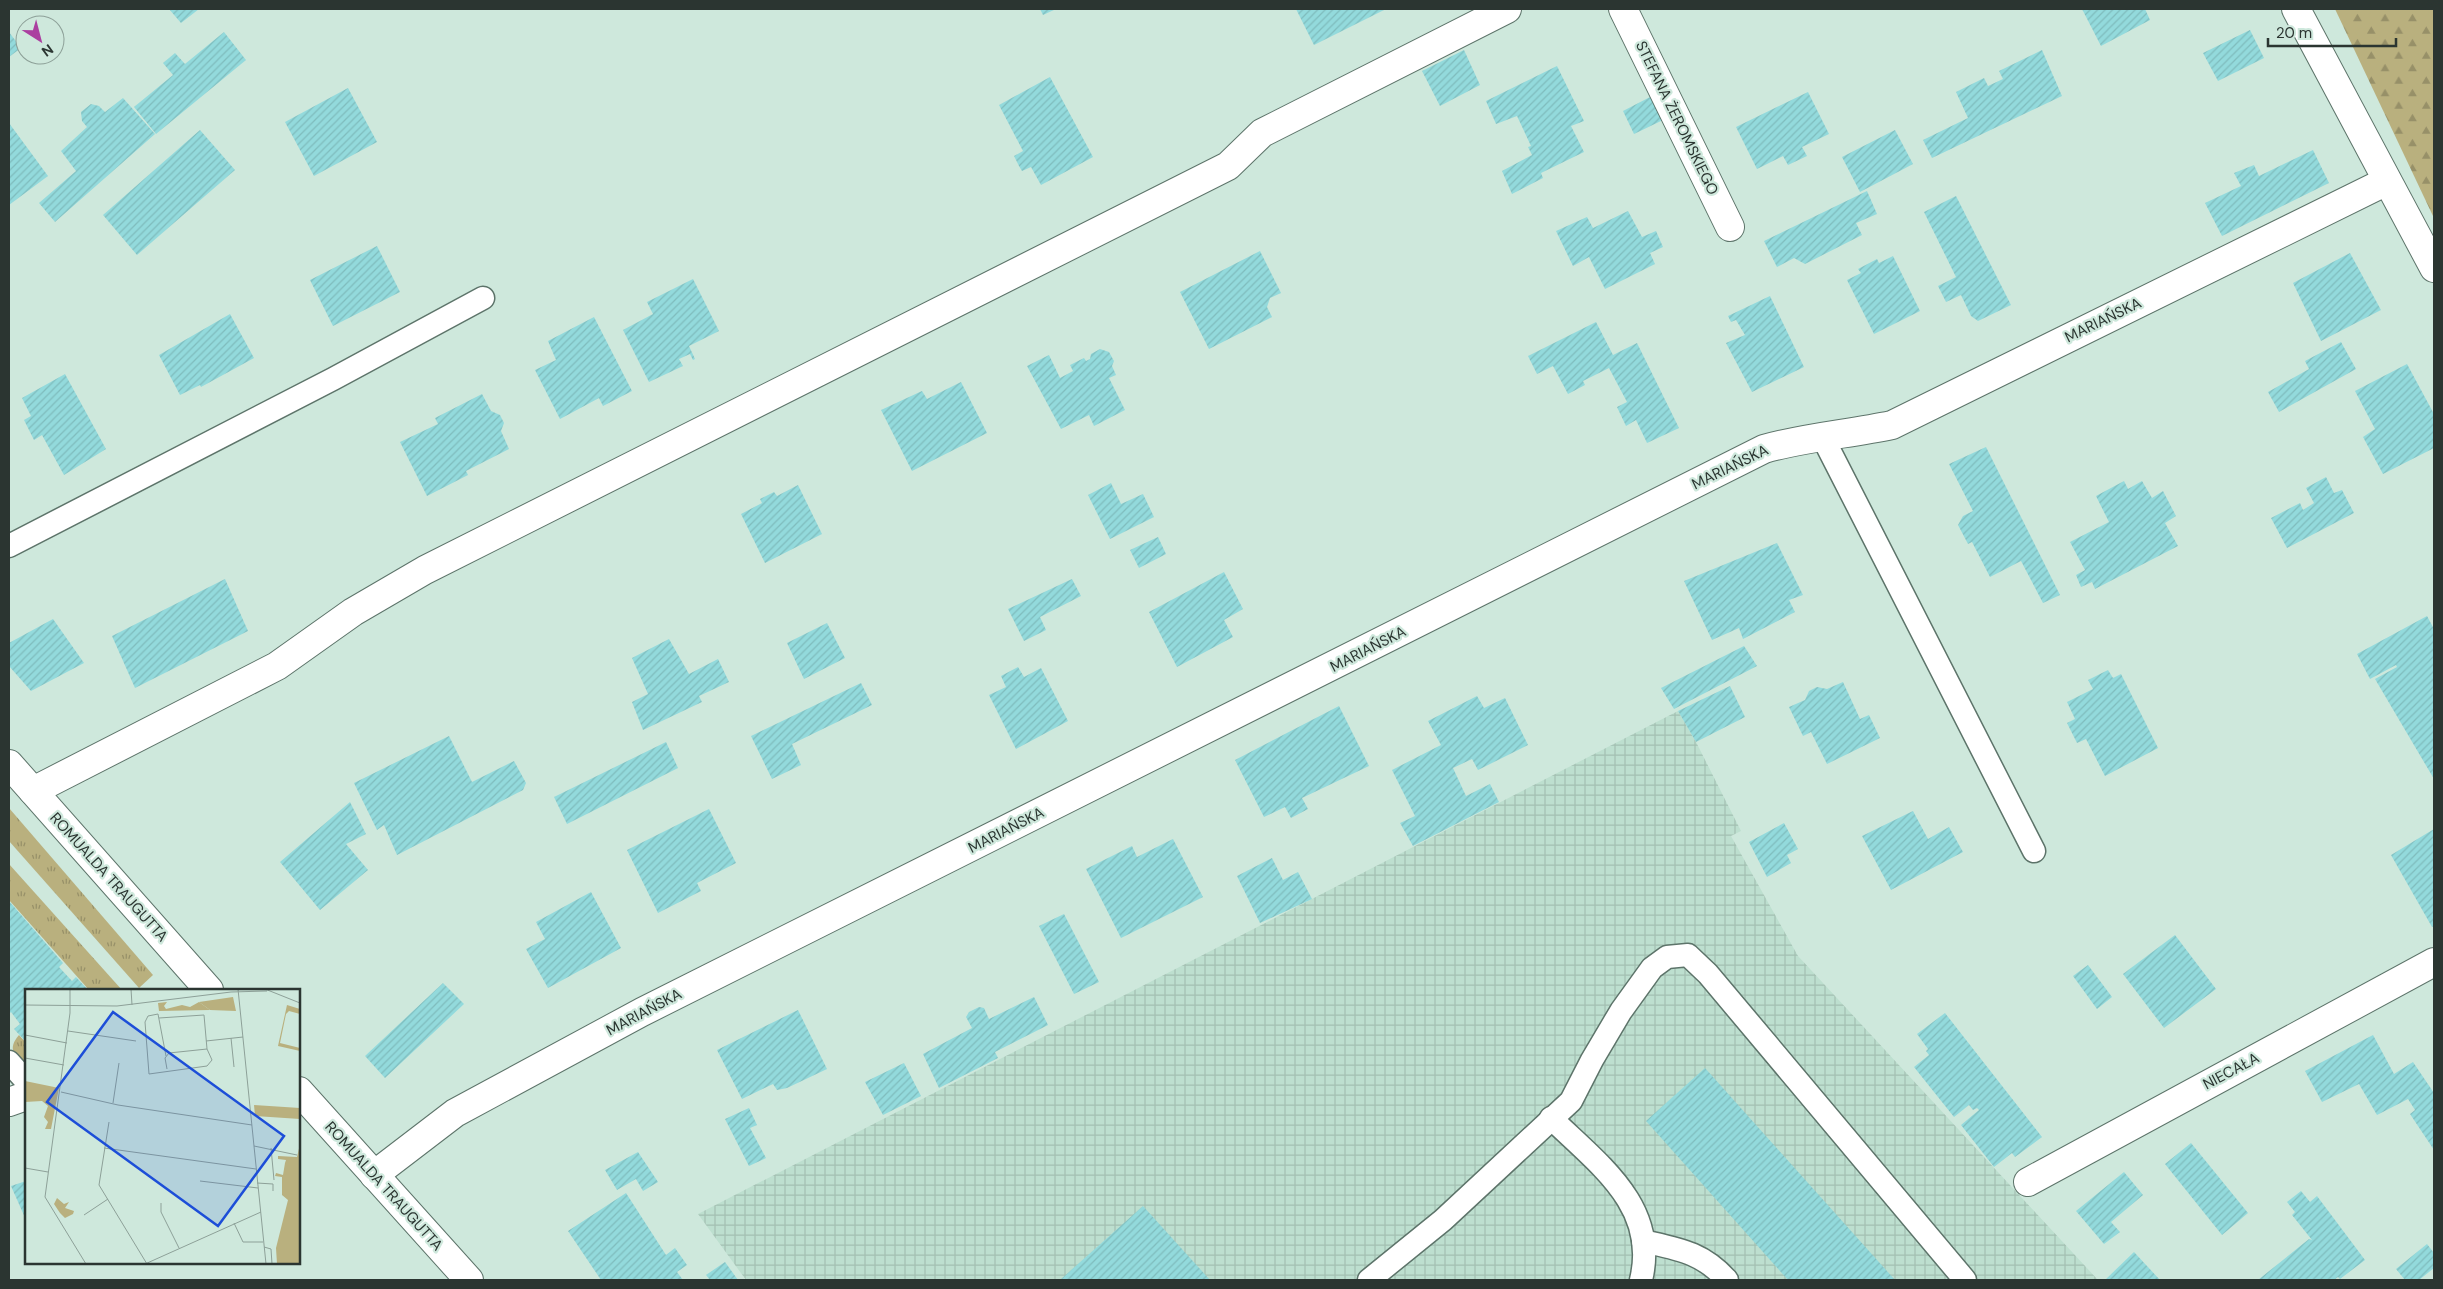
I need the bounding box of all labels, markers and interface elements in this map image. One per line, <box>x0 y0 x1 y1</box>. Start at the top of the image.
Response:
north arrow <box>15 15 65 65</box>
scale bar <box>2268 15 2396 47</box>
text: 20 m <box>2276 23 2312 43</box>
street label: STEFANA ŻEROMSKIEGO <box>1631 38 1723 198</box>
text: N <box>38 40 57 61</box>
street label: MARIAŃSKA <box>2061 293 2145 347</box>
street label: MARIAŃSKA <box>1688 440 1772 494</box>
street label: MARIAŃSKA <box>1327 621 1409 677</box>
street label: MARIAŃSKA <box>965 802 1047 858</box>
street label: ROMUALDA TRAUGUTTA <box>46 808 172 946</box>
street label: MARIAŃSKA <box>603 984 685 1040</box>
inset map <box>25 989 300 1264</box>
street label: NIECAŁA <box>2199 1048 2263 1094</box>
street label: ROMUALDA TRAUGUTTA <box>321 1117 447 1255</box>

